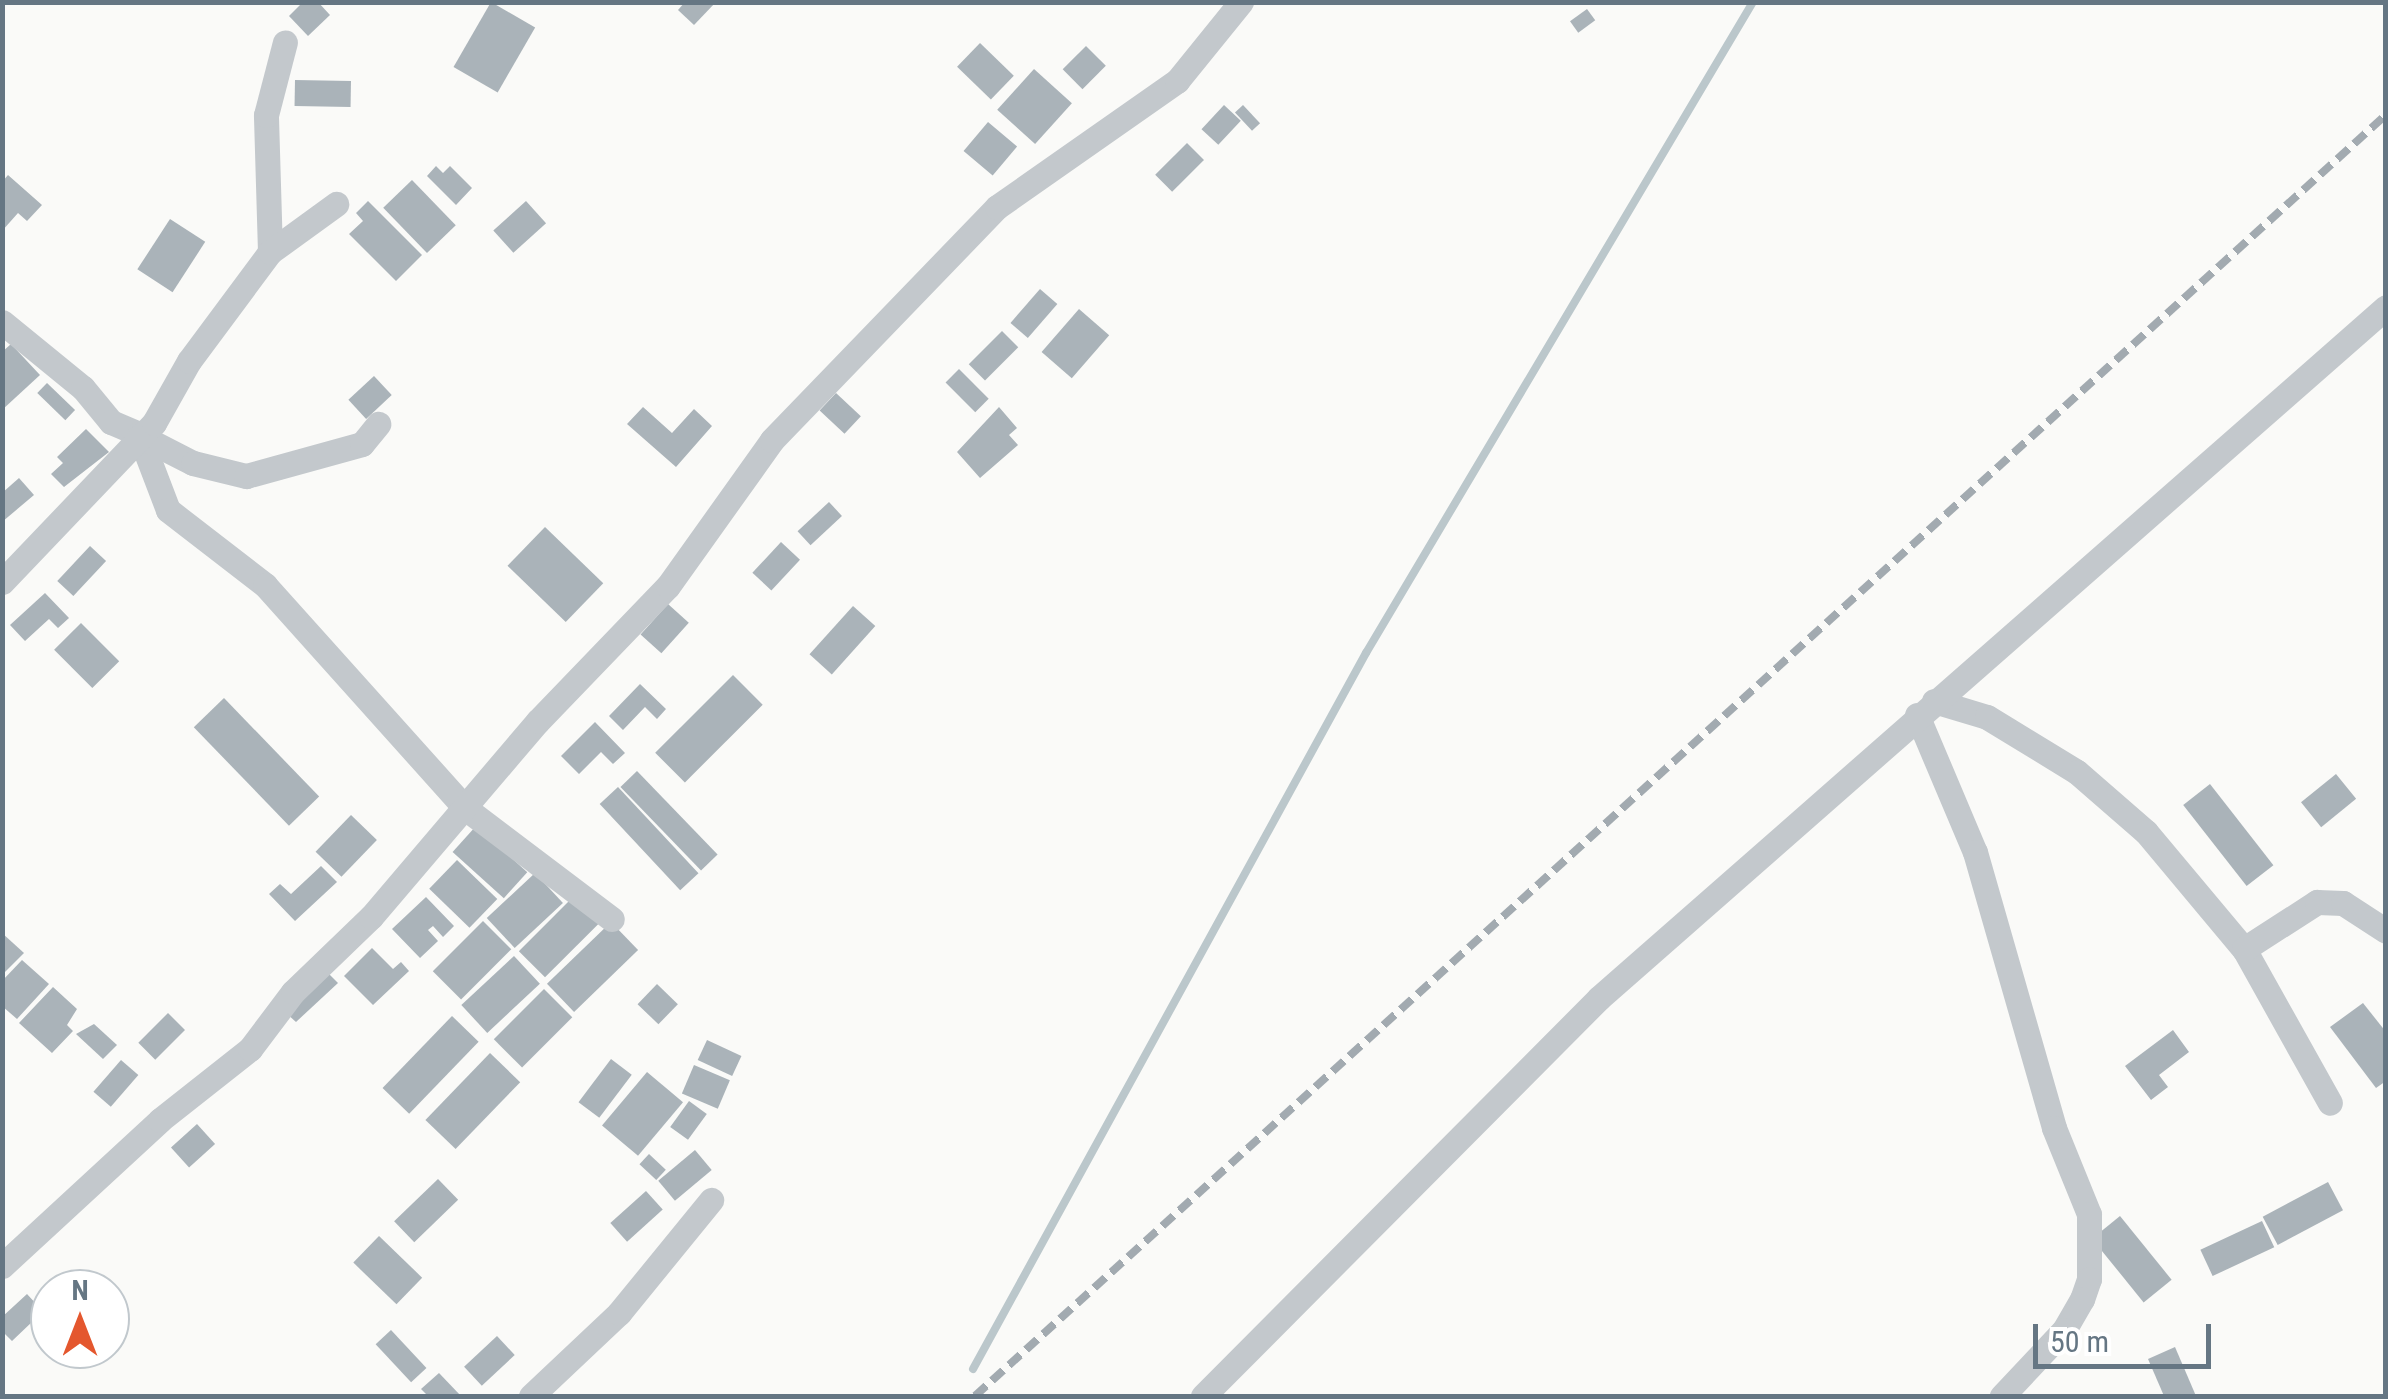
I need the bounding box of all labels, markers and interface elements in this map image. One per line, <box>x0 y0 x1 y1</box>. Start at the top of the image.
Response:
north arrow <box>30 1269 130 1369</box>
text: N <box>71 1274 89 1307</box>
scale bar <box>2038 1304 2216 1366</box>
text: 50 m <box>2050 1324 2109 1359</box>

